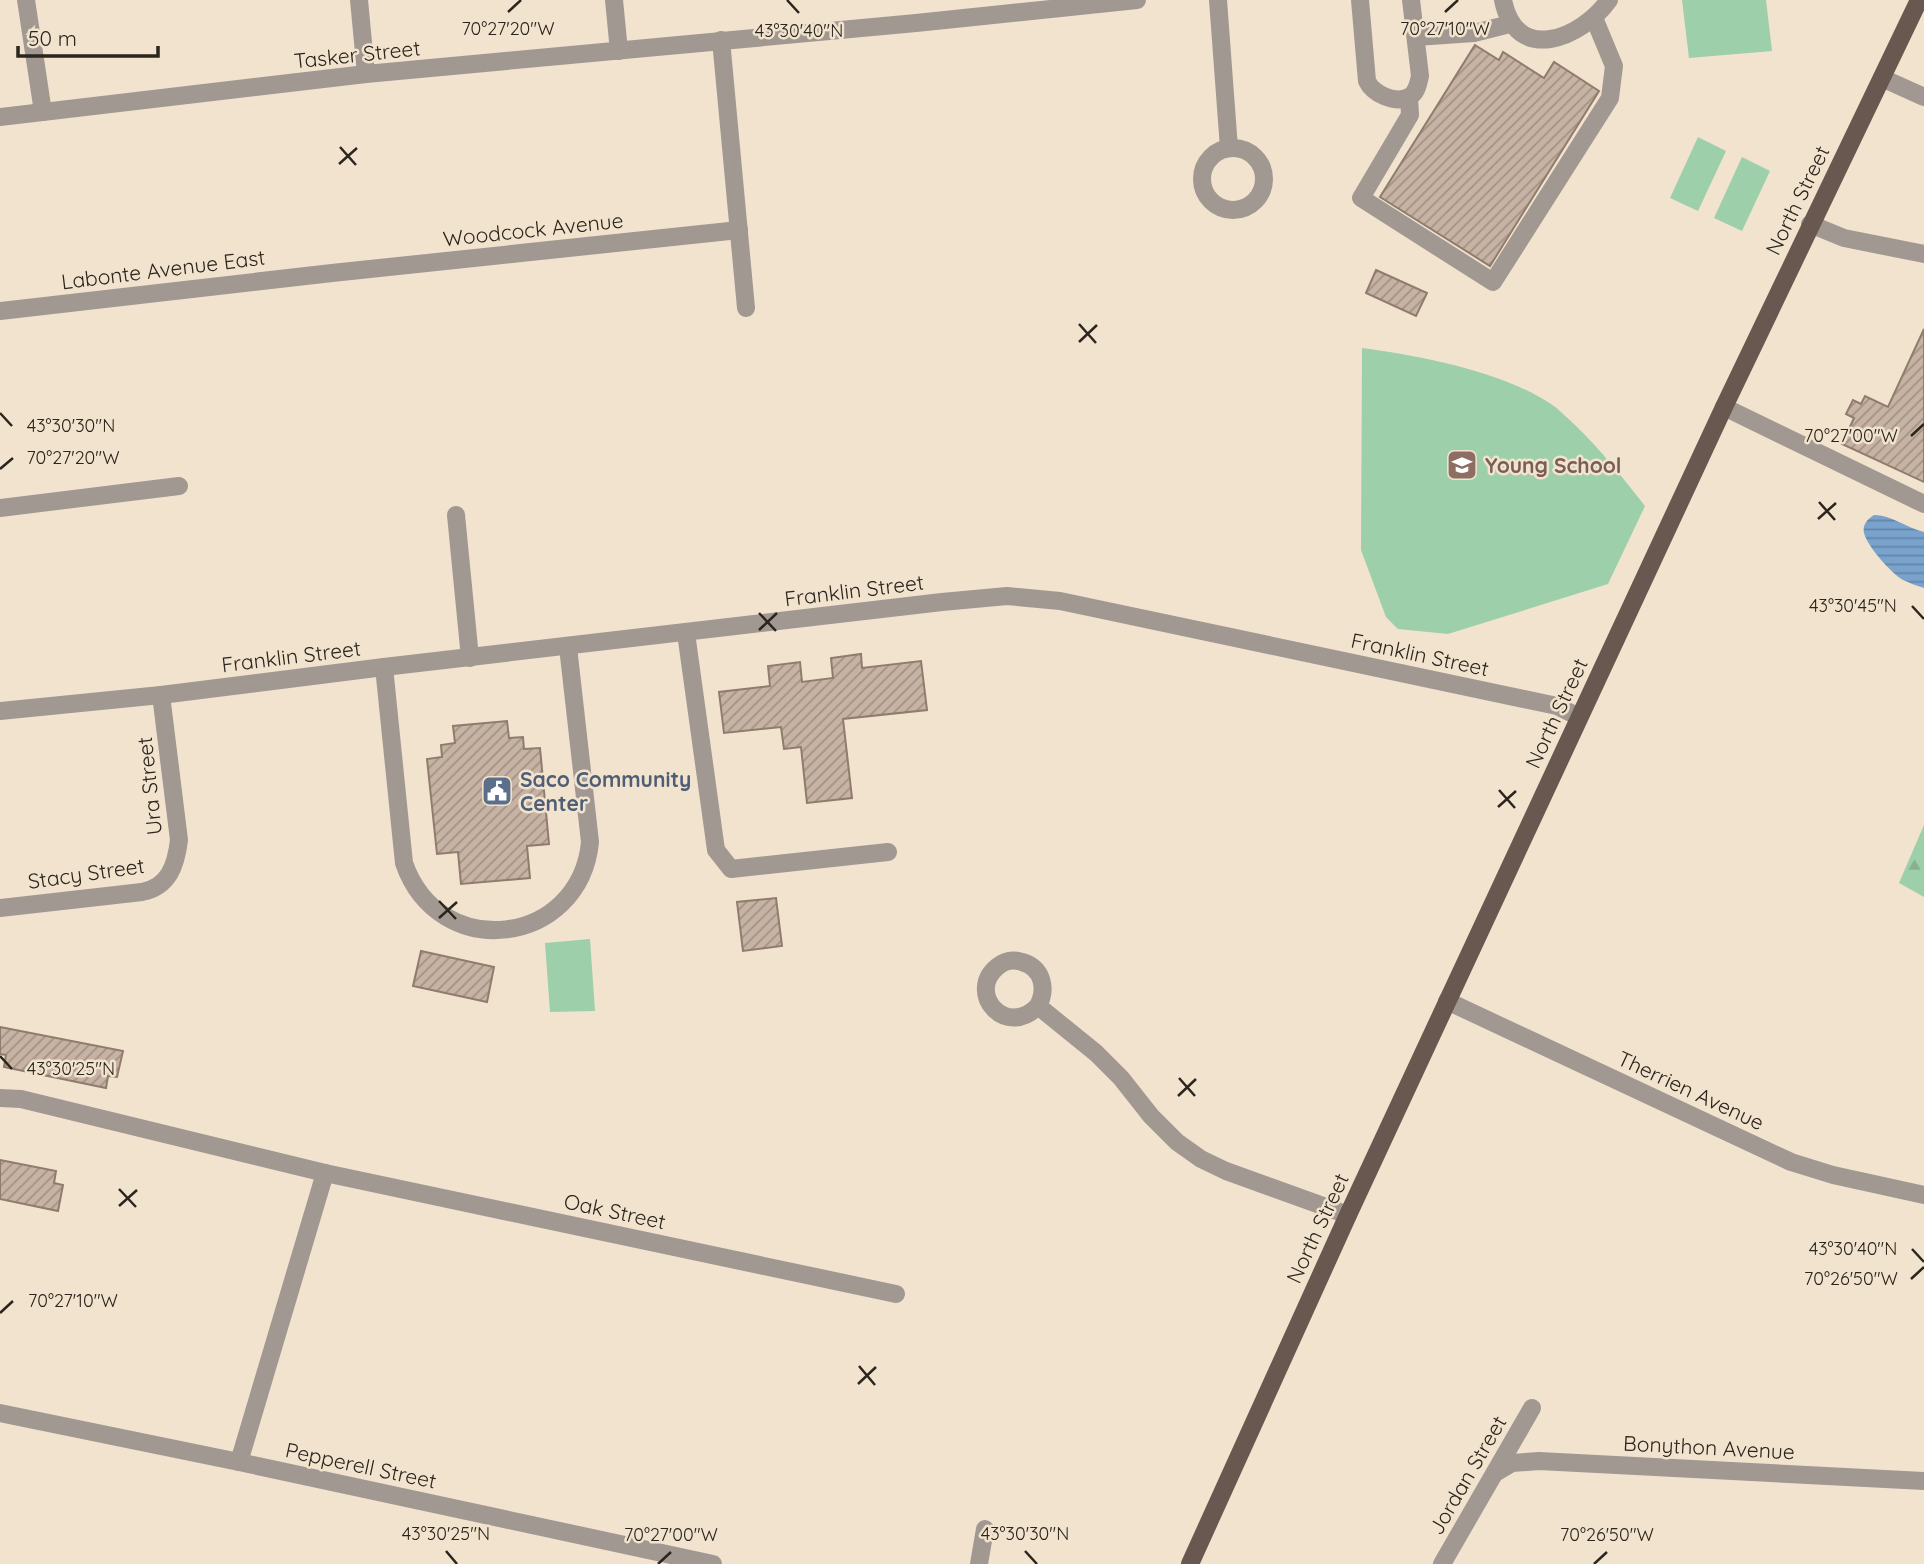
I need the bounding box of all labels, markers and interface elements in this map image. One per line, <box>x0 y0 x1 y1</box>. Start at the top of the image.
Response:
scale bar <box>18 14 158 58</box>
text: 70°27'20"W <box>461 17 555 40</box>
text: 70°27'10"W <box>1400 17 1490 40</box>
text: 43°30'40"N <box>755 19 843 42</box>
text: 50 m <box>28 25 77 51</box>
street label: Tasker Street <box>292 34 422 74</box>
street label: North Street <box>1759 141 1835 259</box>
street label: Woodcock Avenue <box>441 207 625 251</box>
street label: Labonte Avenue East <box>60 244 266 294</box>
text: 43°30'30"N <box>27 414 115 437</box>
text: 70°27'00"W <box>1804 424 1898 447</box>
text: 70°27'20"W <box>26 446 120 469</box>
school or university icon: Young School <box>1445 448 1479 482</box>
place label: Young School <box>1485 452 1622 478</box>
street label: Franklin Street <box>783 569 925 611</box>
text: 43°30'45"N <box>1809 594 1897 617</box>
street label: Franklin Street <box>1349 627 1491 681</box>
street label: Franklin Street <box>220 635 362 677</box>
street label: North Street <box>1519 654 1593 772</box>
street label: Ura Street <box>131 736 167 836</box>
place label: Saco Community Center <box>520 766 691 816</box>
public building icon: Saco Community Center <box>480 774 514 808</box>
street label: Stacy Street <box>26 852 146 894</box>
street label: Therrien Avenue <box>1614 1045 1768 1135</box>
text: 43°30'25"N <box>27 1057 115 1080</box>
street label: North Street <box>1280 1169 1354 1287</box>
street label: Oak Street <box>562 1188 668 1234</box>
text: 43°30'40"N <box>1809 1237 1897 1260</box>
text: 70°26'50"W <box>1804 1267 1898 1290</box>
text: 70°27'10"W <box>28 1289 118 1312</box>
street label: Jordan Street <box>1422 1411 1512 1539</box>
street label: Bonython Avenue <box>1623 1430 1795 1464</box>
street label: Pepperell Street <box>283 1436 439 1494</box>
text: 43°30'25"N <box>402 1522 490 1545</box>
text: 43°30'30"N <box>981 1522 1069 1545</box>
text: 70°27'00"W <box>624 1523 718 1546</box>
text: 70°26'50"W <box>1560 1523 1654 1546</box>

